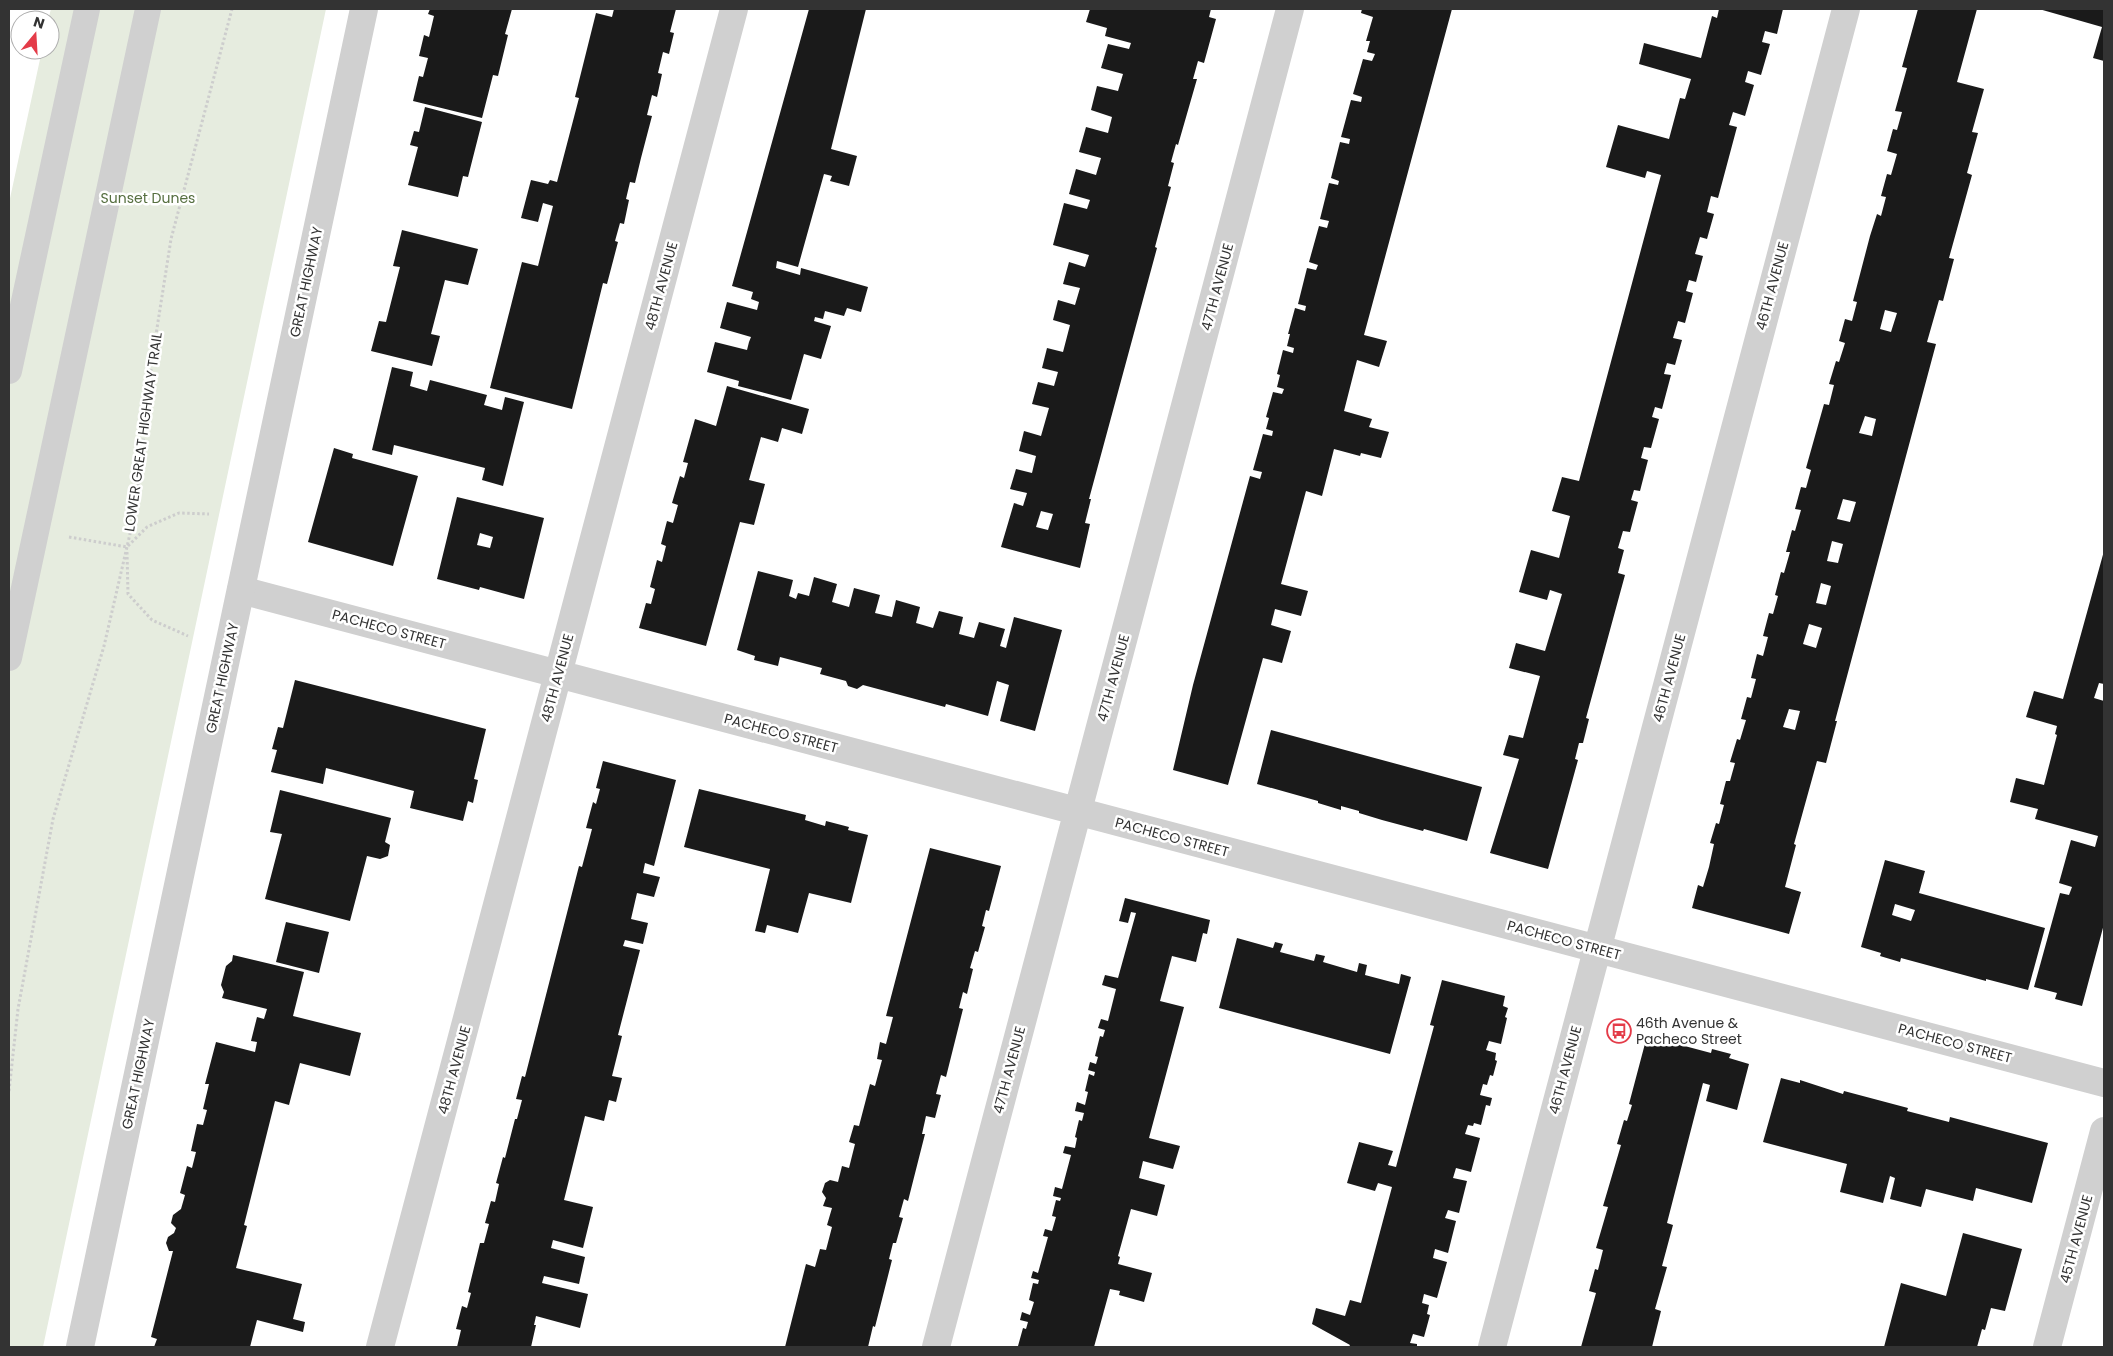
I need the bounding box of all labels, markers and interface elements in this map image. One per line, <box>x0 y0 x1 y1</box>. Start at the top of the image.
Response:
north arrow <box>10 10 60 60</box>
text: N <box>31 11 47 34</box>
park label: Sunset Dunes <box>101 188 195 208</box>
street label: GREAT HIGHWAY <box>285 225 327 339</box>
street label: 48TH AVENUE <box>640 239 682 333</box>
street label: 46TH AVENUE <box>1751 239 1793 333</box>
street label: 47TH AVENUE <box>1196 241 1238 333</box>
street label: LOWER GREAT HIGHWAY TRAIL <box>119 331 167 533</box>
street label: PACHECO STREET <box>330 604 449 654</box>
street label: GREAT HIGHWAY <box>201 621 243 735</box>
street label: 48TH AVENUE <box>536 631 578 725</box>
street label: 46TH AVENUE <box>1648 631 1690 725</box>
street label: 47TH AVENUE <box>1092 632 1134 724</box>
street label: PACHECO STREET <box>722 708 841 758</box>
street label: PACHECO STREET <box>1113 812 1232 862</box>
street label: PACHECO STREET <box>1505 915 1624 965</box>
place label: 46th Avenue & Pacheco Street <box>1636 1013 1742 1049</box>
street label: GREAT HIGHWAY <box>117 1017 159 1131</box>
bus stop icon: 46th Avenue & Pacheco Street <box>1606 1018 1632 1044</box>
street label: PACHECO STREET <box>1896 1018 2015 1068</box>
street label: 48TH AVENUE <box>433 1023 475 1117</box>
street label: 46TH AVENUE <box>1544 1023 1586 1117</box>
street label: 47TH AVENUE <box>988 1024 1030 1116</box>
street label: 45TH AVENUE <box>2055 1192 2097 1286</box>

